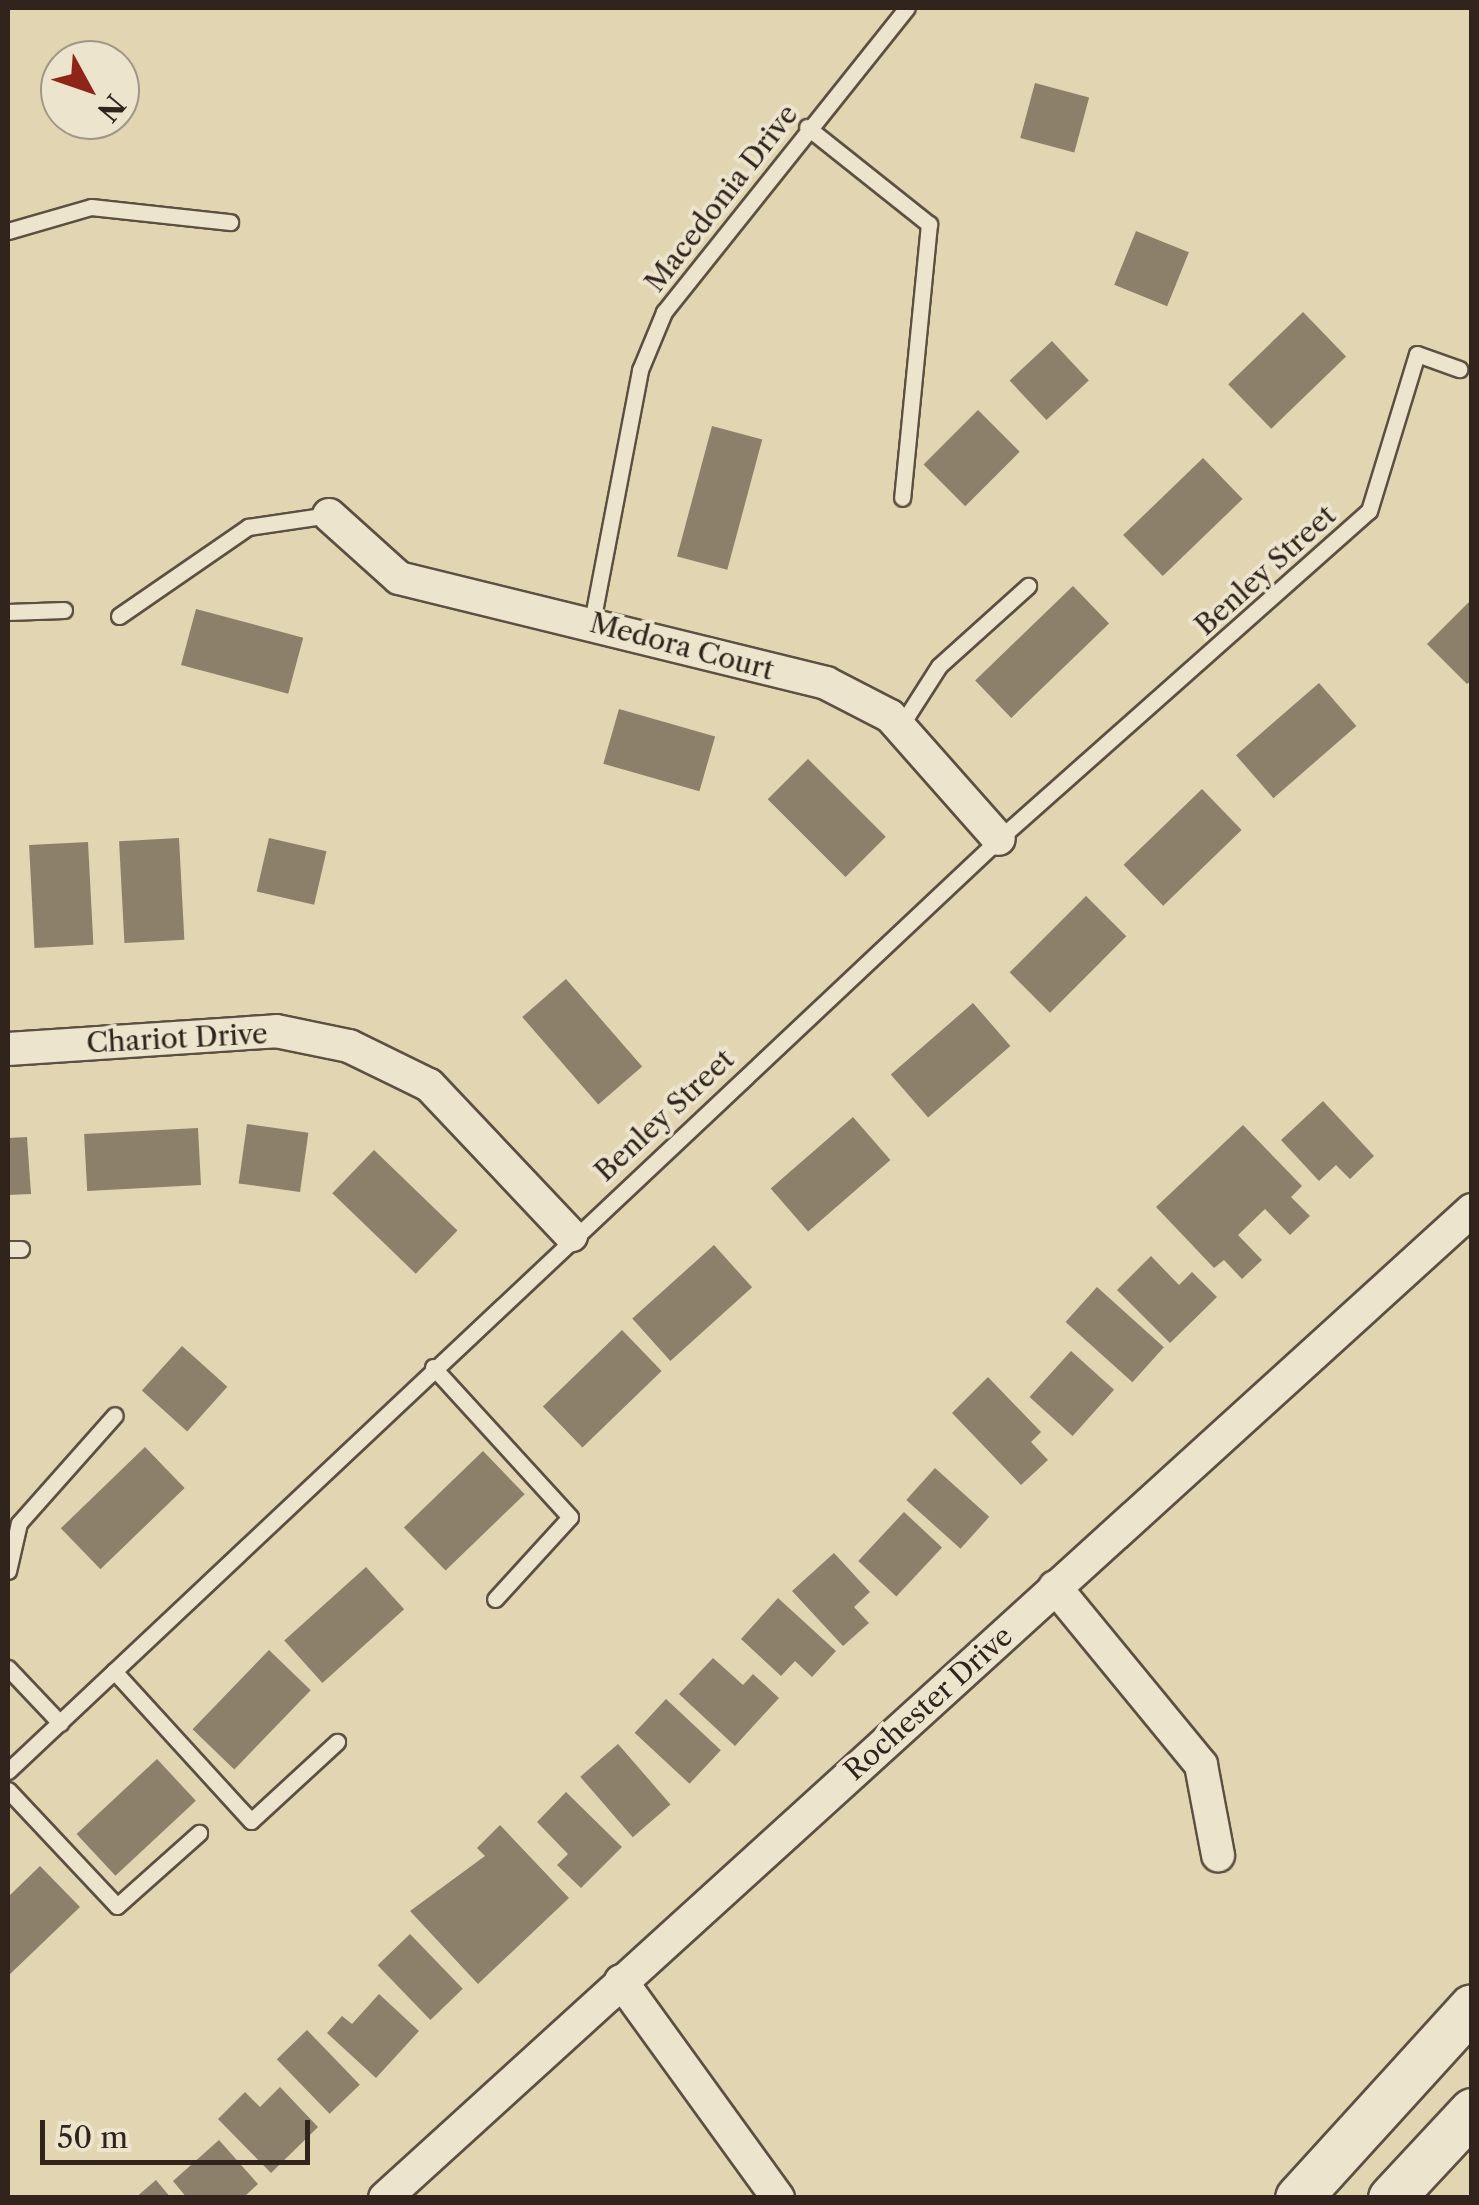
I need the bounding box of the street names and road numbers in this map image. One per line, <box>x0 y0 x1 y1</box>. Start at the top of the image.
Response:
street label: Macedonia Drive <box>637 98 805 298</box>
street label: Benley Street <box>1187 498 1343 642</box>
street label: Medora Court <box>586 605 778 687</box>
street label: Chariot Drive <box>86 1016 268 1060</box>
street label: Benley Street <box>587 1042 741 1188</box>
street label: Rochester Drive <box>837 1619 1019 1787</box>

